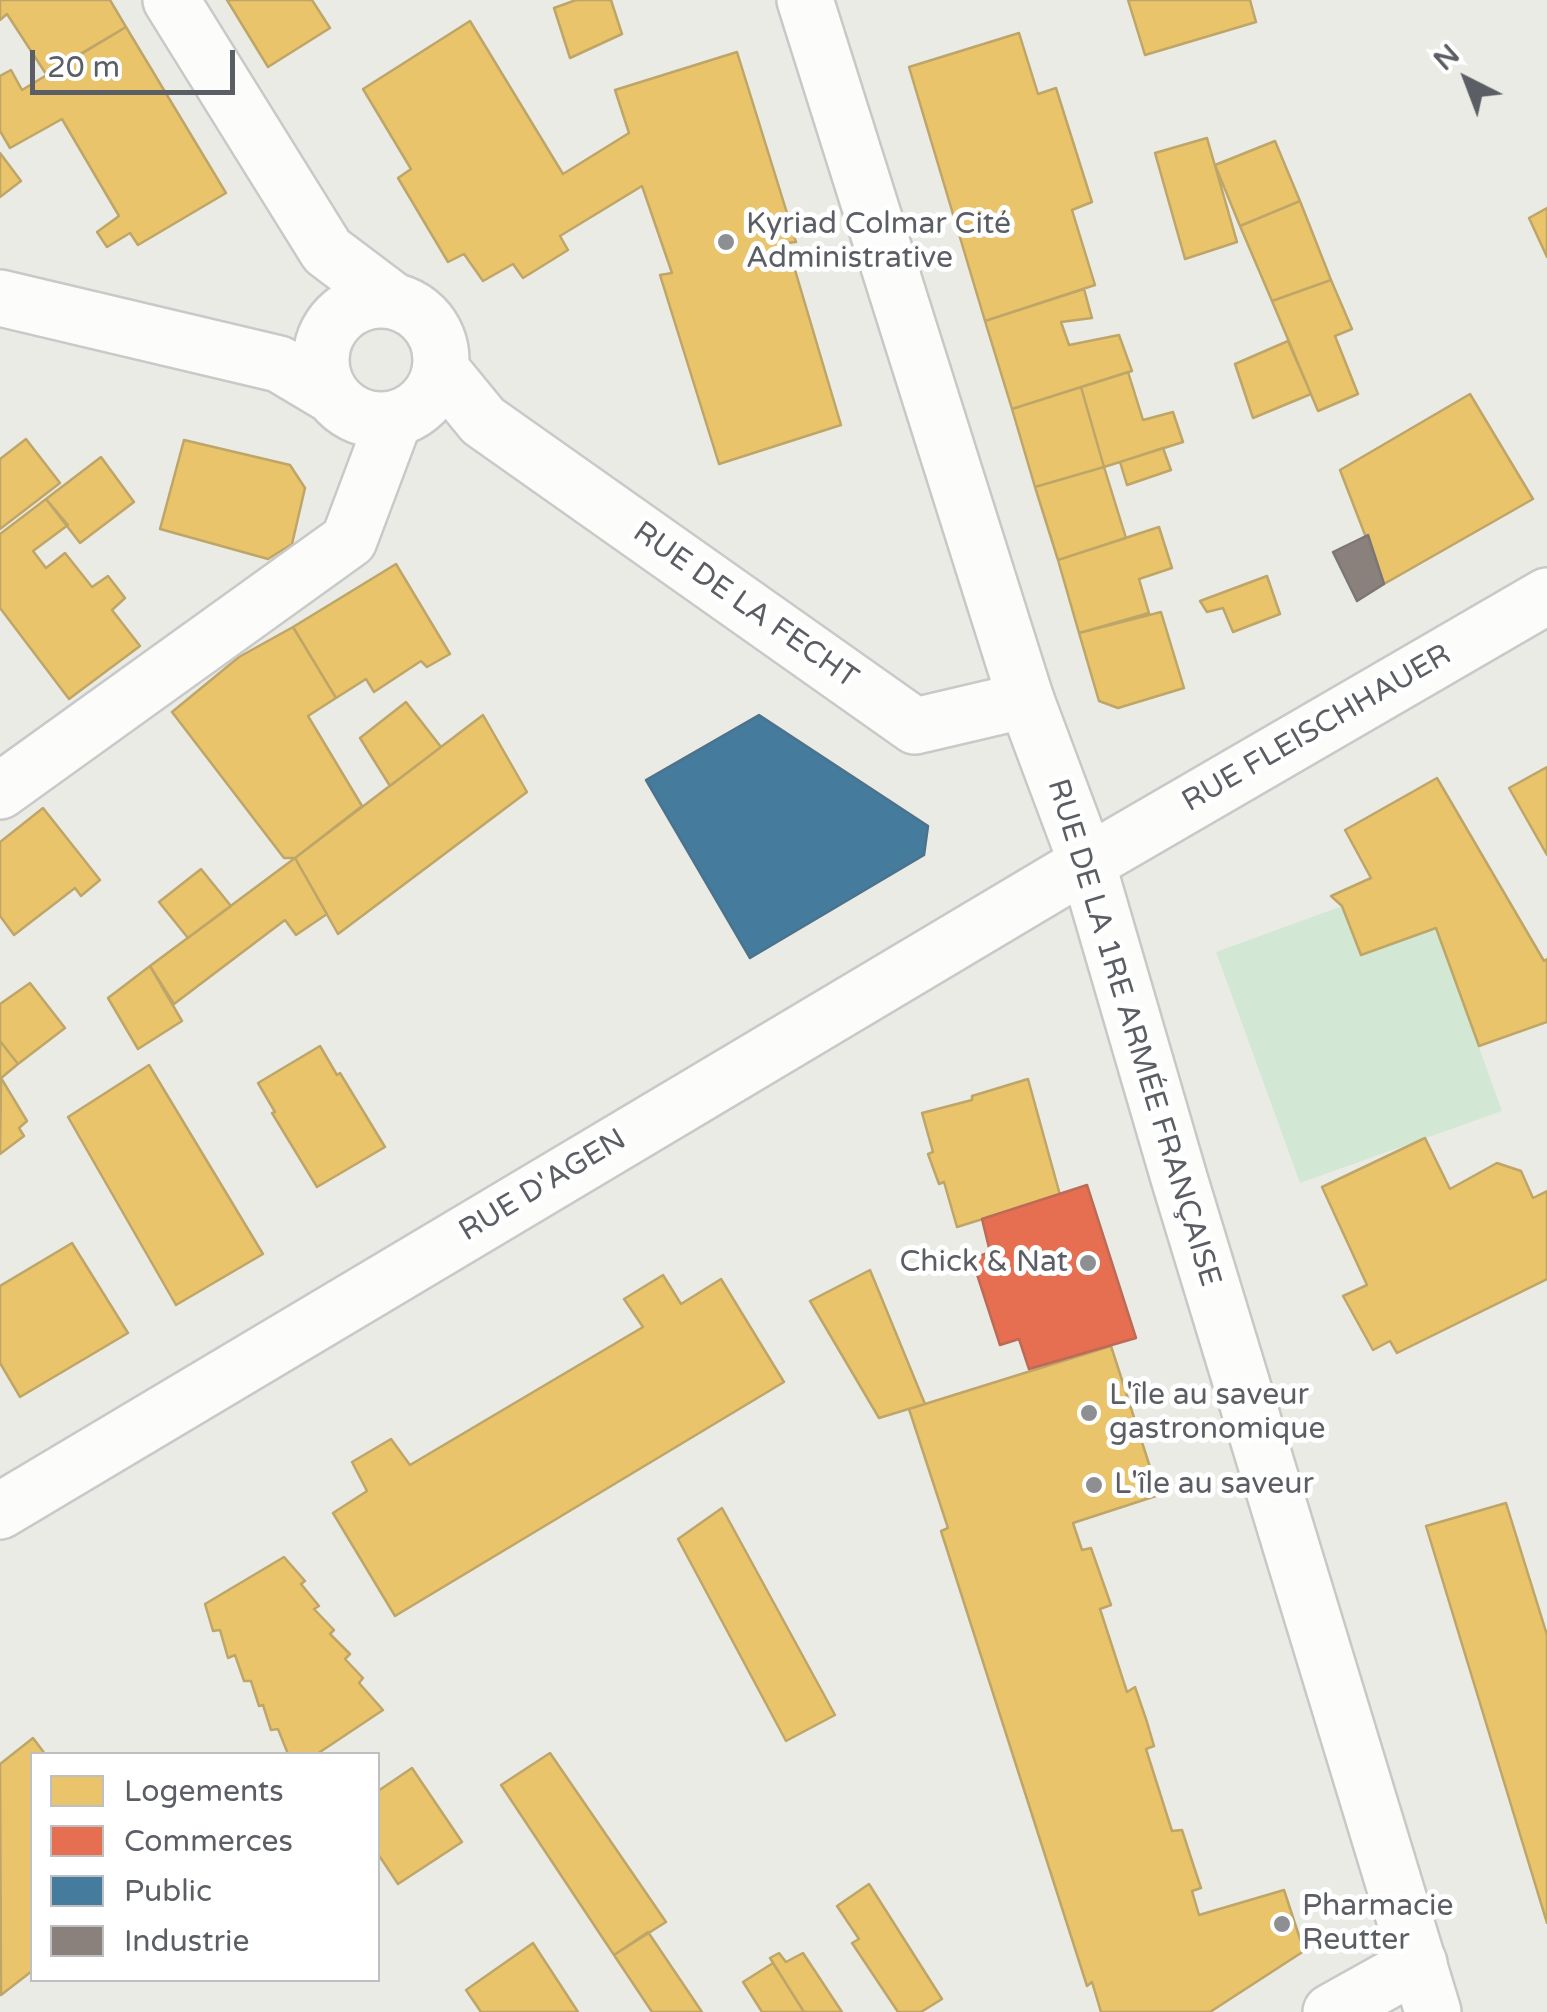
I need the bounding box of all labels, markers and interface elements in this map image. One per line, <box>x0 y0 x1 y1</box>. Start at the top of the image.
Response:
scale bar <box>35 30 240 92</box>
north arrow <box>1417 30 1517 130</box>
text: N <box>1427 38 1467 78</box>
text: 20 m <box>47 49 120 86</box>
place label: Kyriad Colmar Cité Administrative <box>746 207 1011 278</box>
marker: Kyriad Colmar Cité Administrative <box>715 231 737 253</box>
street label: RUE DE LA FECHT <box>626 515 864 697</box>
street label: RUE FLEISCHHAUER <box>1176 637 1458 821</box>
street label: RUE DE LA 1RE ARMÉE FRANÇAISE <box>1038 775 1228 1291</box>
street label: RUE D'AGEN <box>453 1122 633 1250</box>
place label: Chick & Nat <box>899 1245 1068 1281</box>
marker: Chick & Nat <box>1077 1252 1099 1274</box>
place label: L'île au saveur gastronomique <box>1109 1378 1326 1448</box>
marker: L'île au saveur gastronomique <box>1078 1402 1100 1424</box>
place label: L'île au saveur <box>1114 1467 1314 1503</box>
marker: L'île au saveur <box>1083 1474 1105 1496</box>
legend <box>30 1752 380 1982</box>
text: Logements <box>124 1773 284 1810</box>
text: Commerces <box>124 1823 293 1860</box>
text: Public <box>124 1873 212 1910</box>
place label: Pharmacie Reutter <box>1302 1889 1453 1960</box>
marker: Pharmacie Reutter <box>1271 1913 1293 1935</box>
text: Industrie <box>124 1923 249 1960</box>

